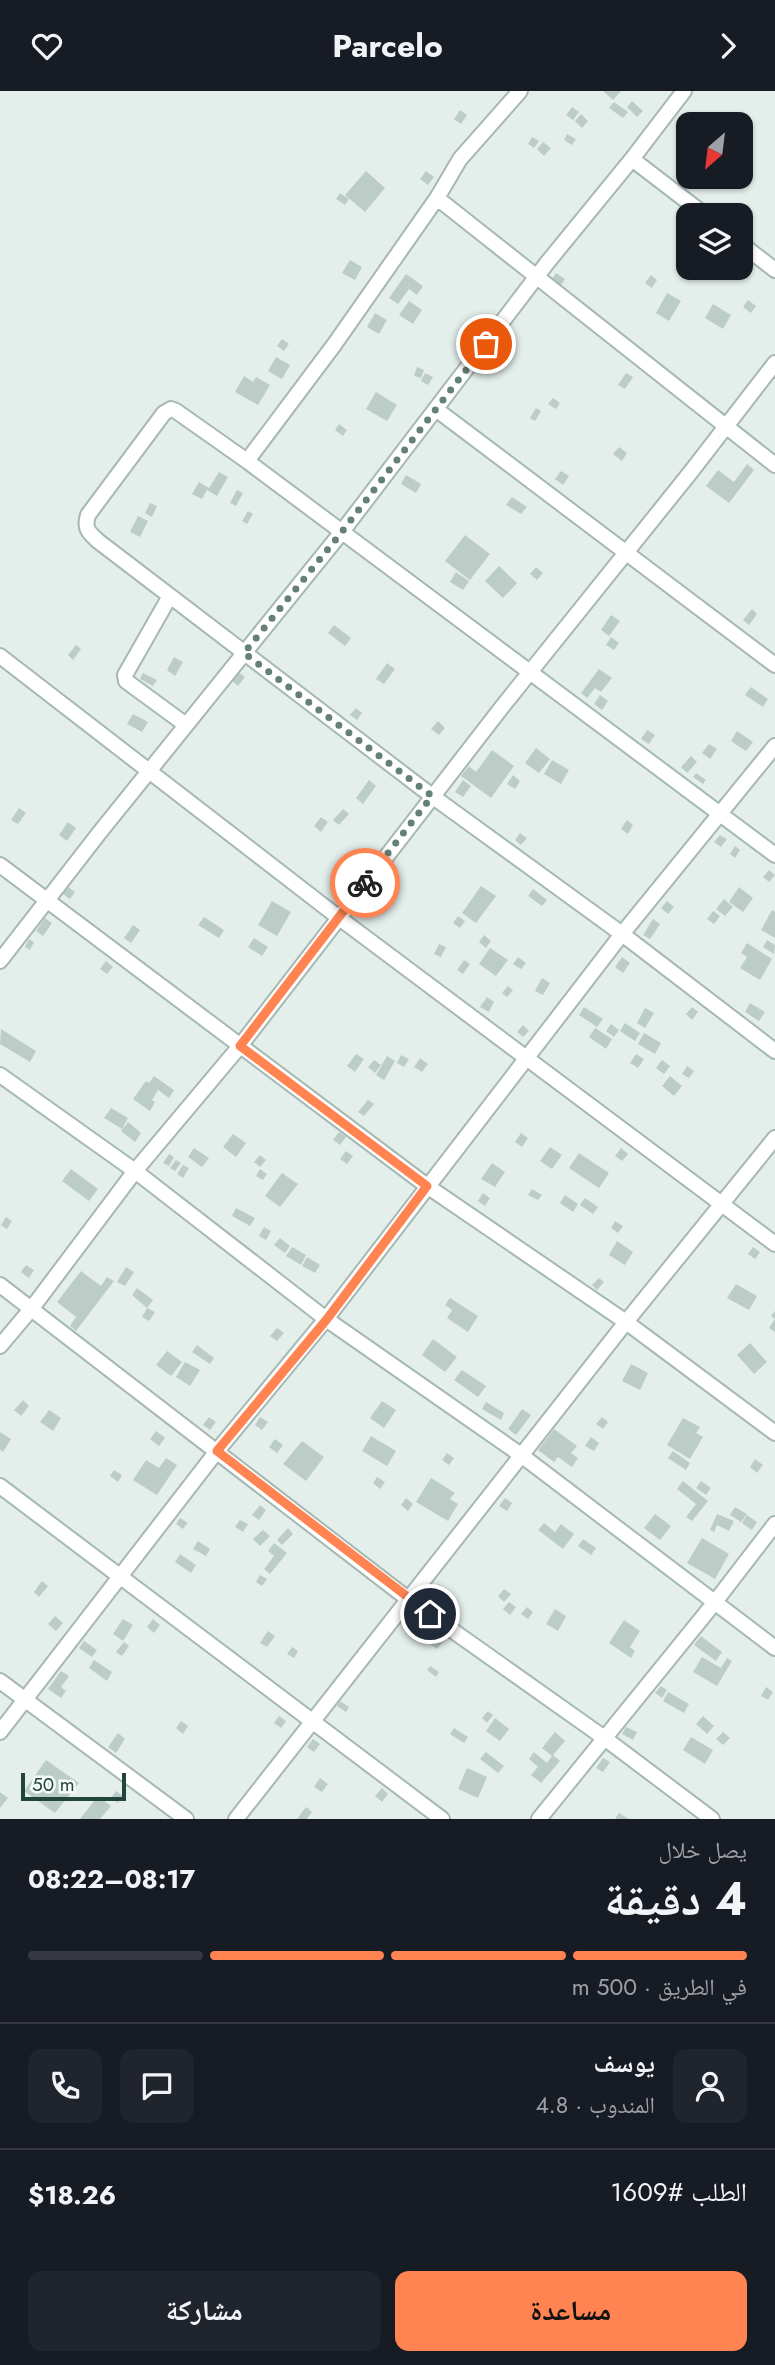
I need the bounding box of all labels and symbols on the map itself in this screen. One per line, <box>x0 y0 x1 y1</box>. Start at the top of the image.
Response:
north arrow <box>676 112 752 189</box>
pin <box>456 314 516 374</box>
courier <box>330 848 400 918</box>
pin <box>400 1584 460 1644</box>
scale bar <box>21 1770 126 1802</box>

